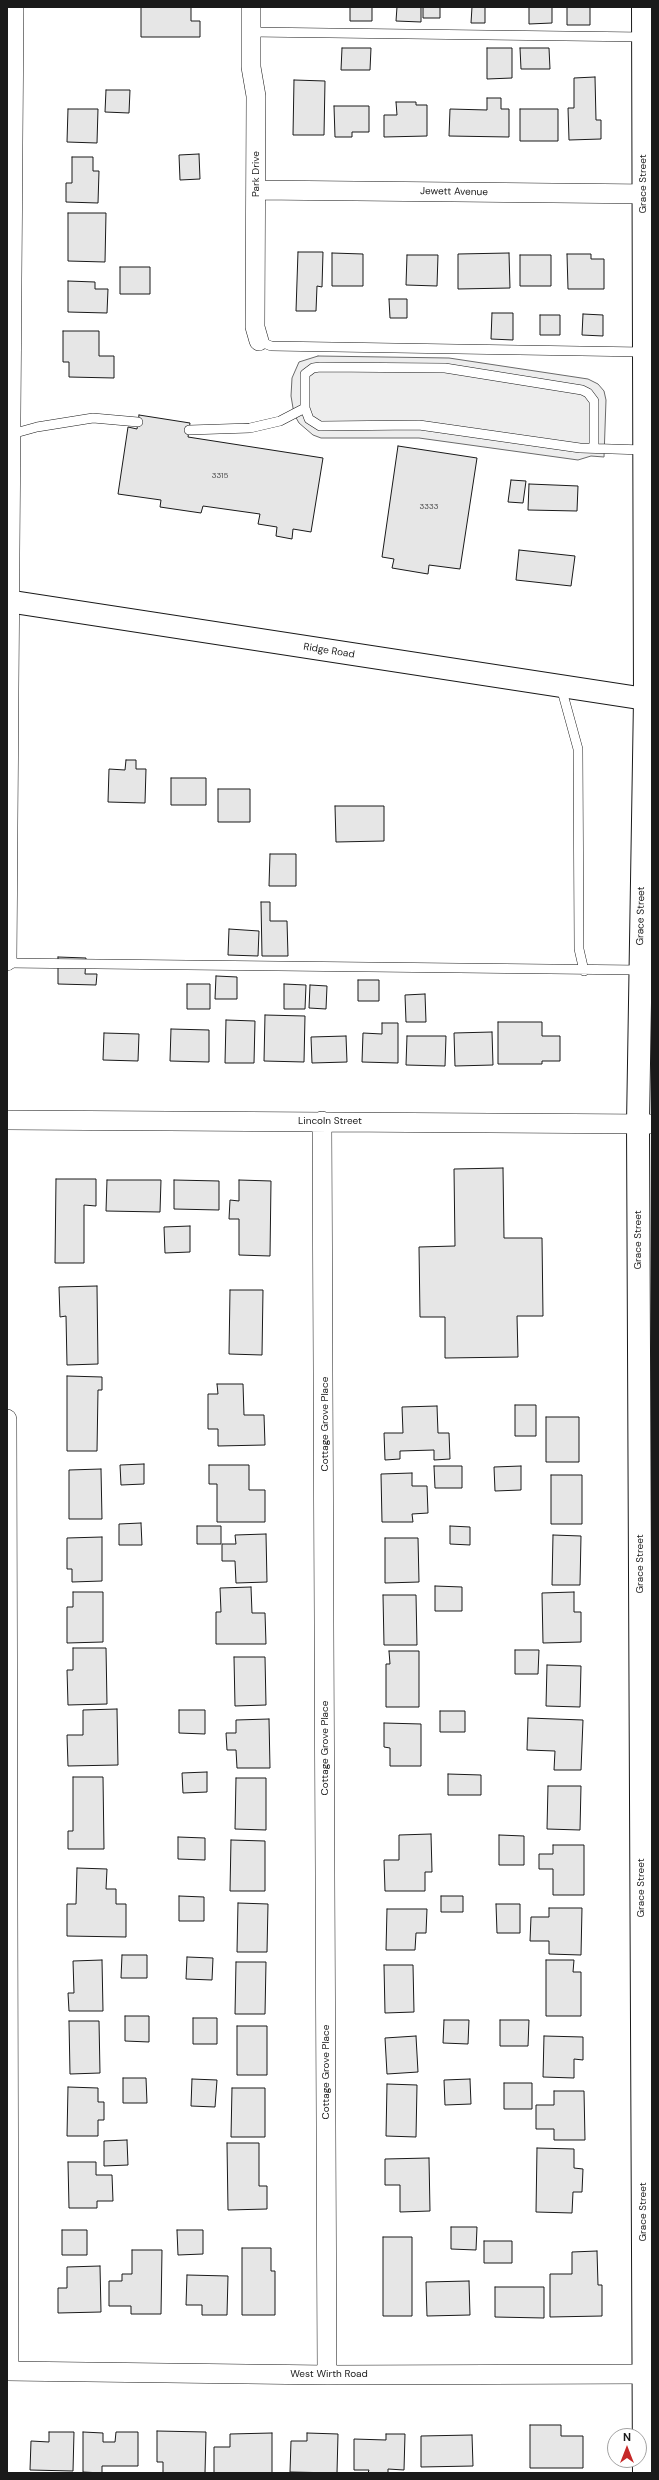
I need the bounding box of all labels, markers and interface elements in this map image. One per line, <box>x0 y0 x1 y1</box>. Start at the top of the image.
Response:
street label: Park Drive <box>250 151 262 197</box>
street label: Grace Street <box>637 154 649 214</box>
street label: Jewett Avenue <box>420 185 488 199</box>
house number: 3315 <box>212 471 228 481</box>
house number: 3333 <box>420 502 438 512</box>
street label: Ridge Road <box>303 641 355 661</box>
street label: Grace Street <box>634 886 648 946</box>
street label: Lincoln Street <box>298 1115 362 1127</box>
street label: Grace Street <box>632 1210 644 1270</box>
street label: Cottage Grove Place <box>319 1377 331 1471</box>
street label: Grace Street <box>634 1534 646 1594</box>
street label: Cottage Grove Place <box>319 1701 331 1795</box>
street label: Grace Street <box>635 1858 647 1918</box>
street label: Cottage Grove Place <box>320 2025 332 2119</box>
street label: Grace Street <box>637 2182 649 2242</box>
street label: West Wirth Road <box>290 2368 368 2380</box>
north arrow <box>607 2428 647 2468</box>
text: N <box>623 2430 631 2444</box>

